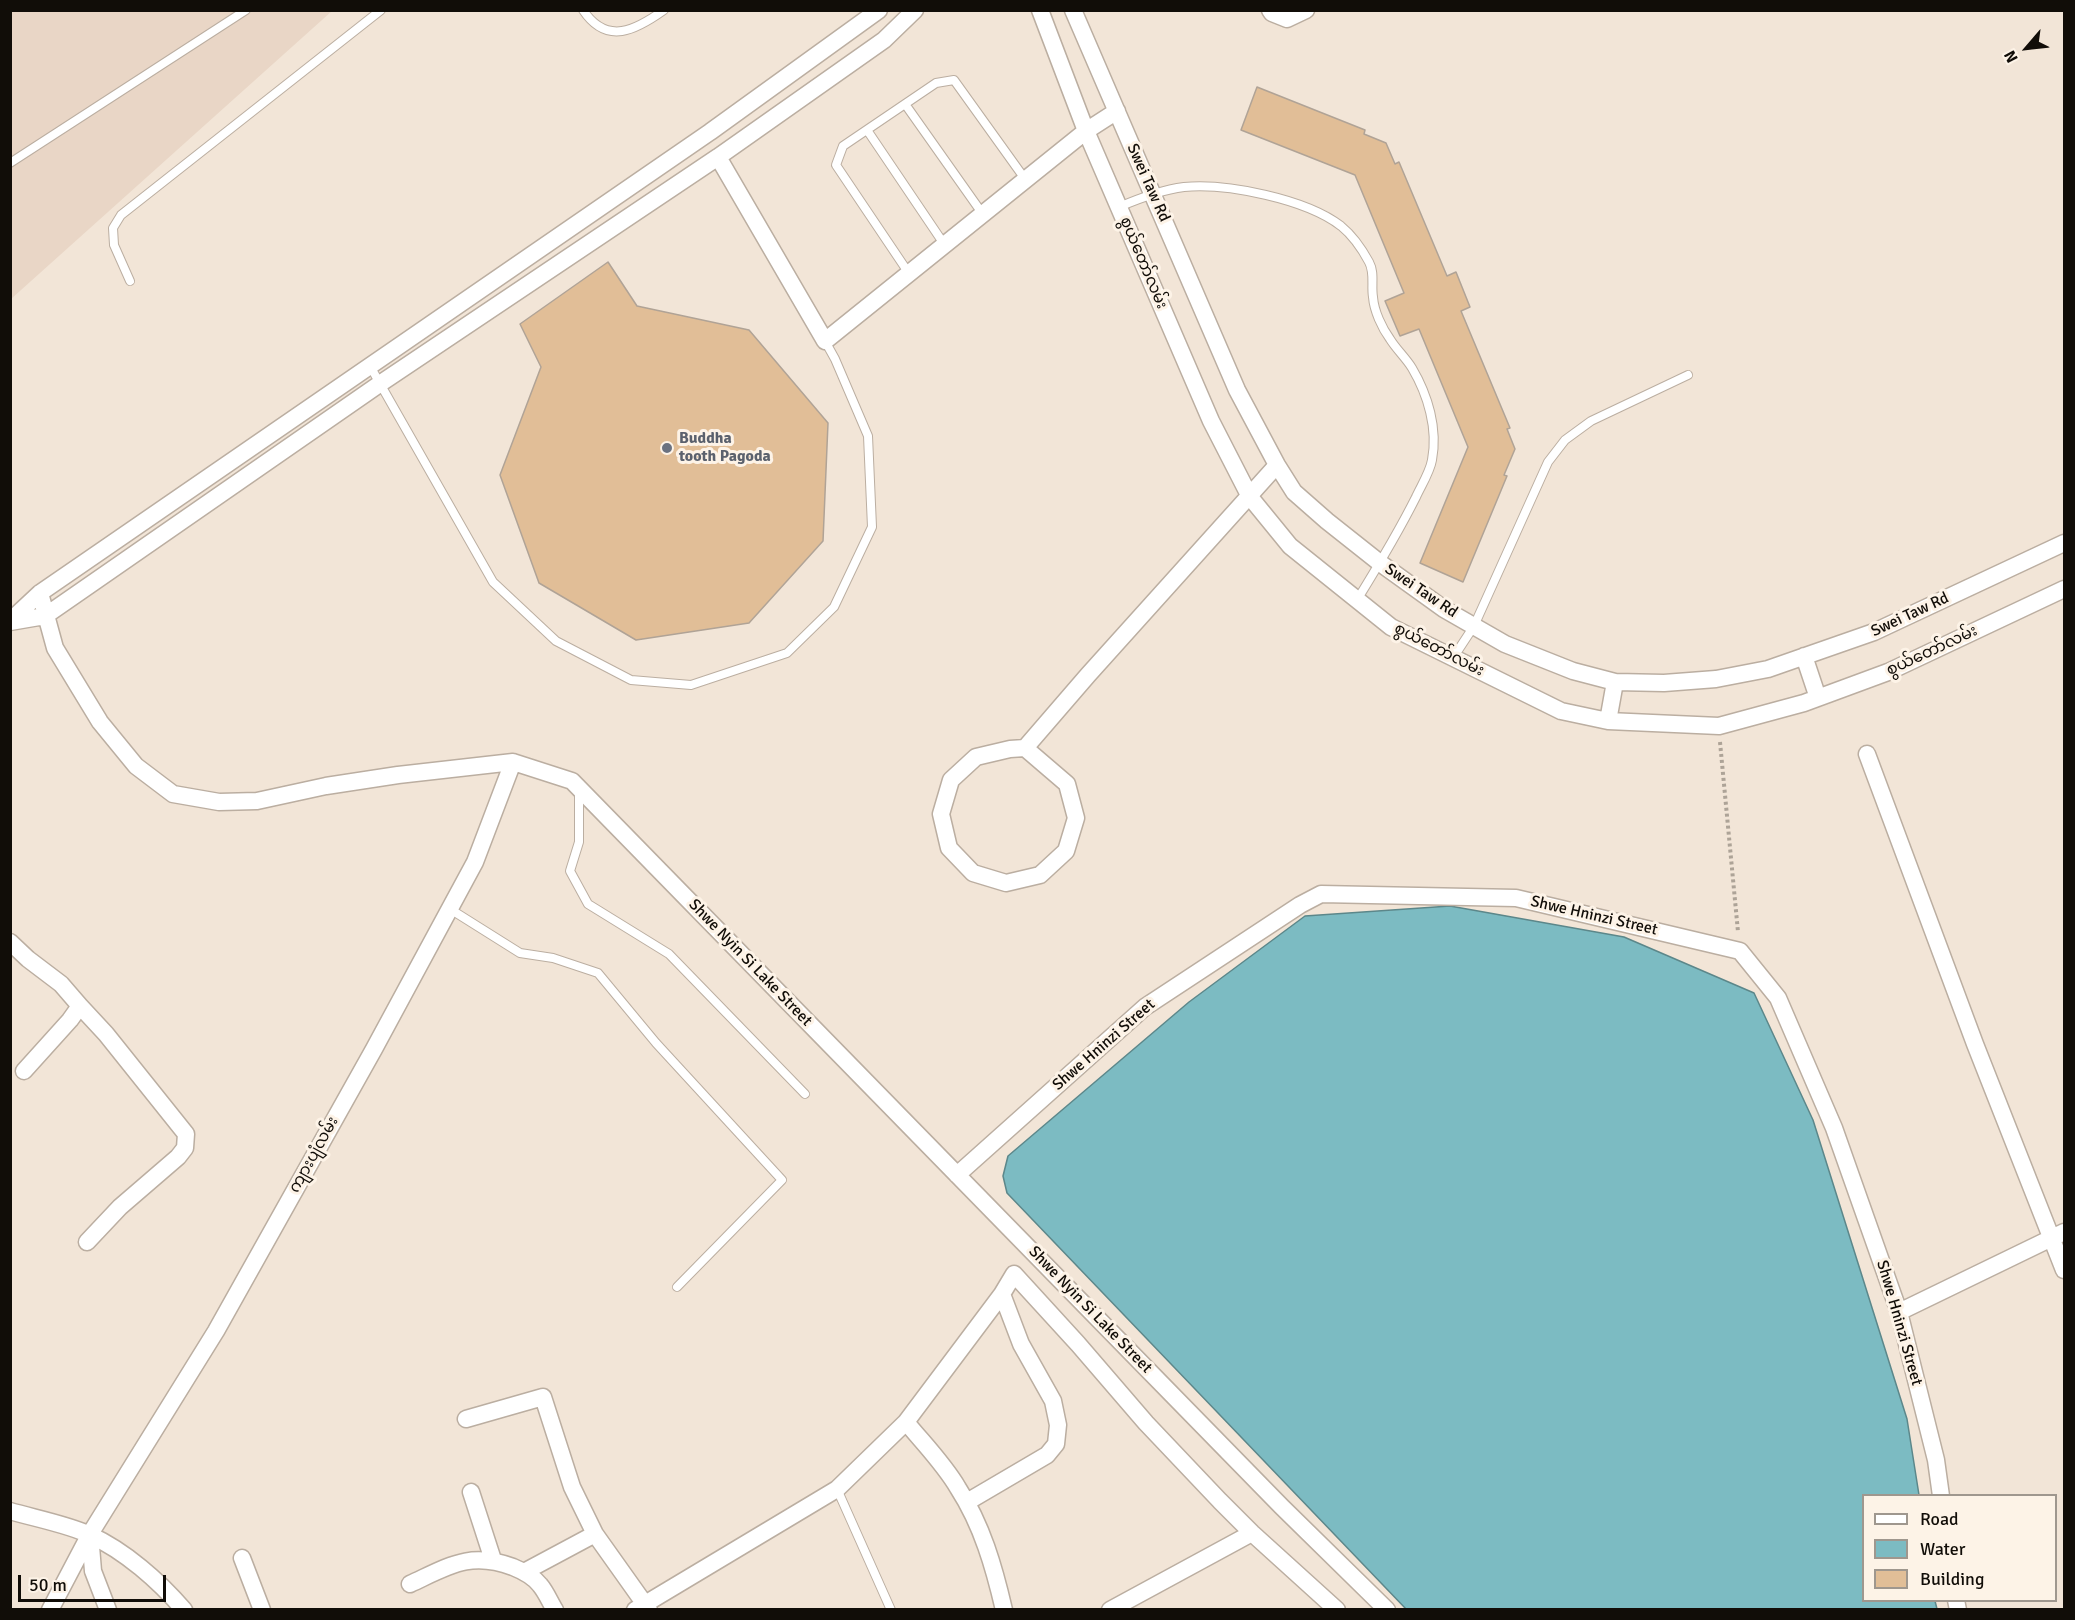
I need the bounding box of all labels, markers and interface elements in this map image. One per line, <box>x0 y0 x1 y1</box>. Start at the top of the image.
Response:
north arrow <box>1997 18 2057 78</box>
text: N <box>2000 47 2023 66</box>
street label: Swei Taw Rd <box>1122 141 1174 225</box>
street label: စွယ်တော်လမ်း <box>1115 214 1171 312</box>
place label: Buddha tooth Pagoda <box>679 429 771 467</box>
marker: Buddha tooth Pagoda <box>660 441 674 455</box>
street label: Swei Taw Rd <box>1381 560 1461 622</box>
street label: Swei Taw Rd <box>1868 589 1952 641</box>
street label: စွယ်တော်လမ်း <box>1391 619 1487 681</box>
street label: စွယ်တော်လမ်း <box>1883 622 1981 680</box>
street label: Shwe Hninzi Street <box>1529 892 1659 940</box>
street label: Shwe Nyin Si Lake Street <box>684 895 816 1031</box>
street label: Shwe Hninzi Street <box>1049 995 1159 1095</box>
street label: ကျားပျံလမ်း <box>285 1114 343 1196</box>
street label: Shwe Nyin Si Lake Street <box>1024 1242 1156 1378</box>
street label: Shwe Hninzi Street <box>1872 1258 1926 1388</box>
legend <box>1862 1494 2057 1602</box>
text: Road <box>1920 1508 1959 1530</box>
text: Water <box>1920 1538 1965 1560</box>
scale bar <box>21 1563 170 1601</box>
text: Building <box>1920 1568 1984 1590</box>
text: 50 m <box>29 1574 67 1596</box>

